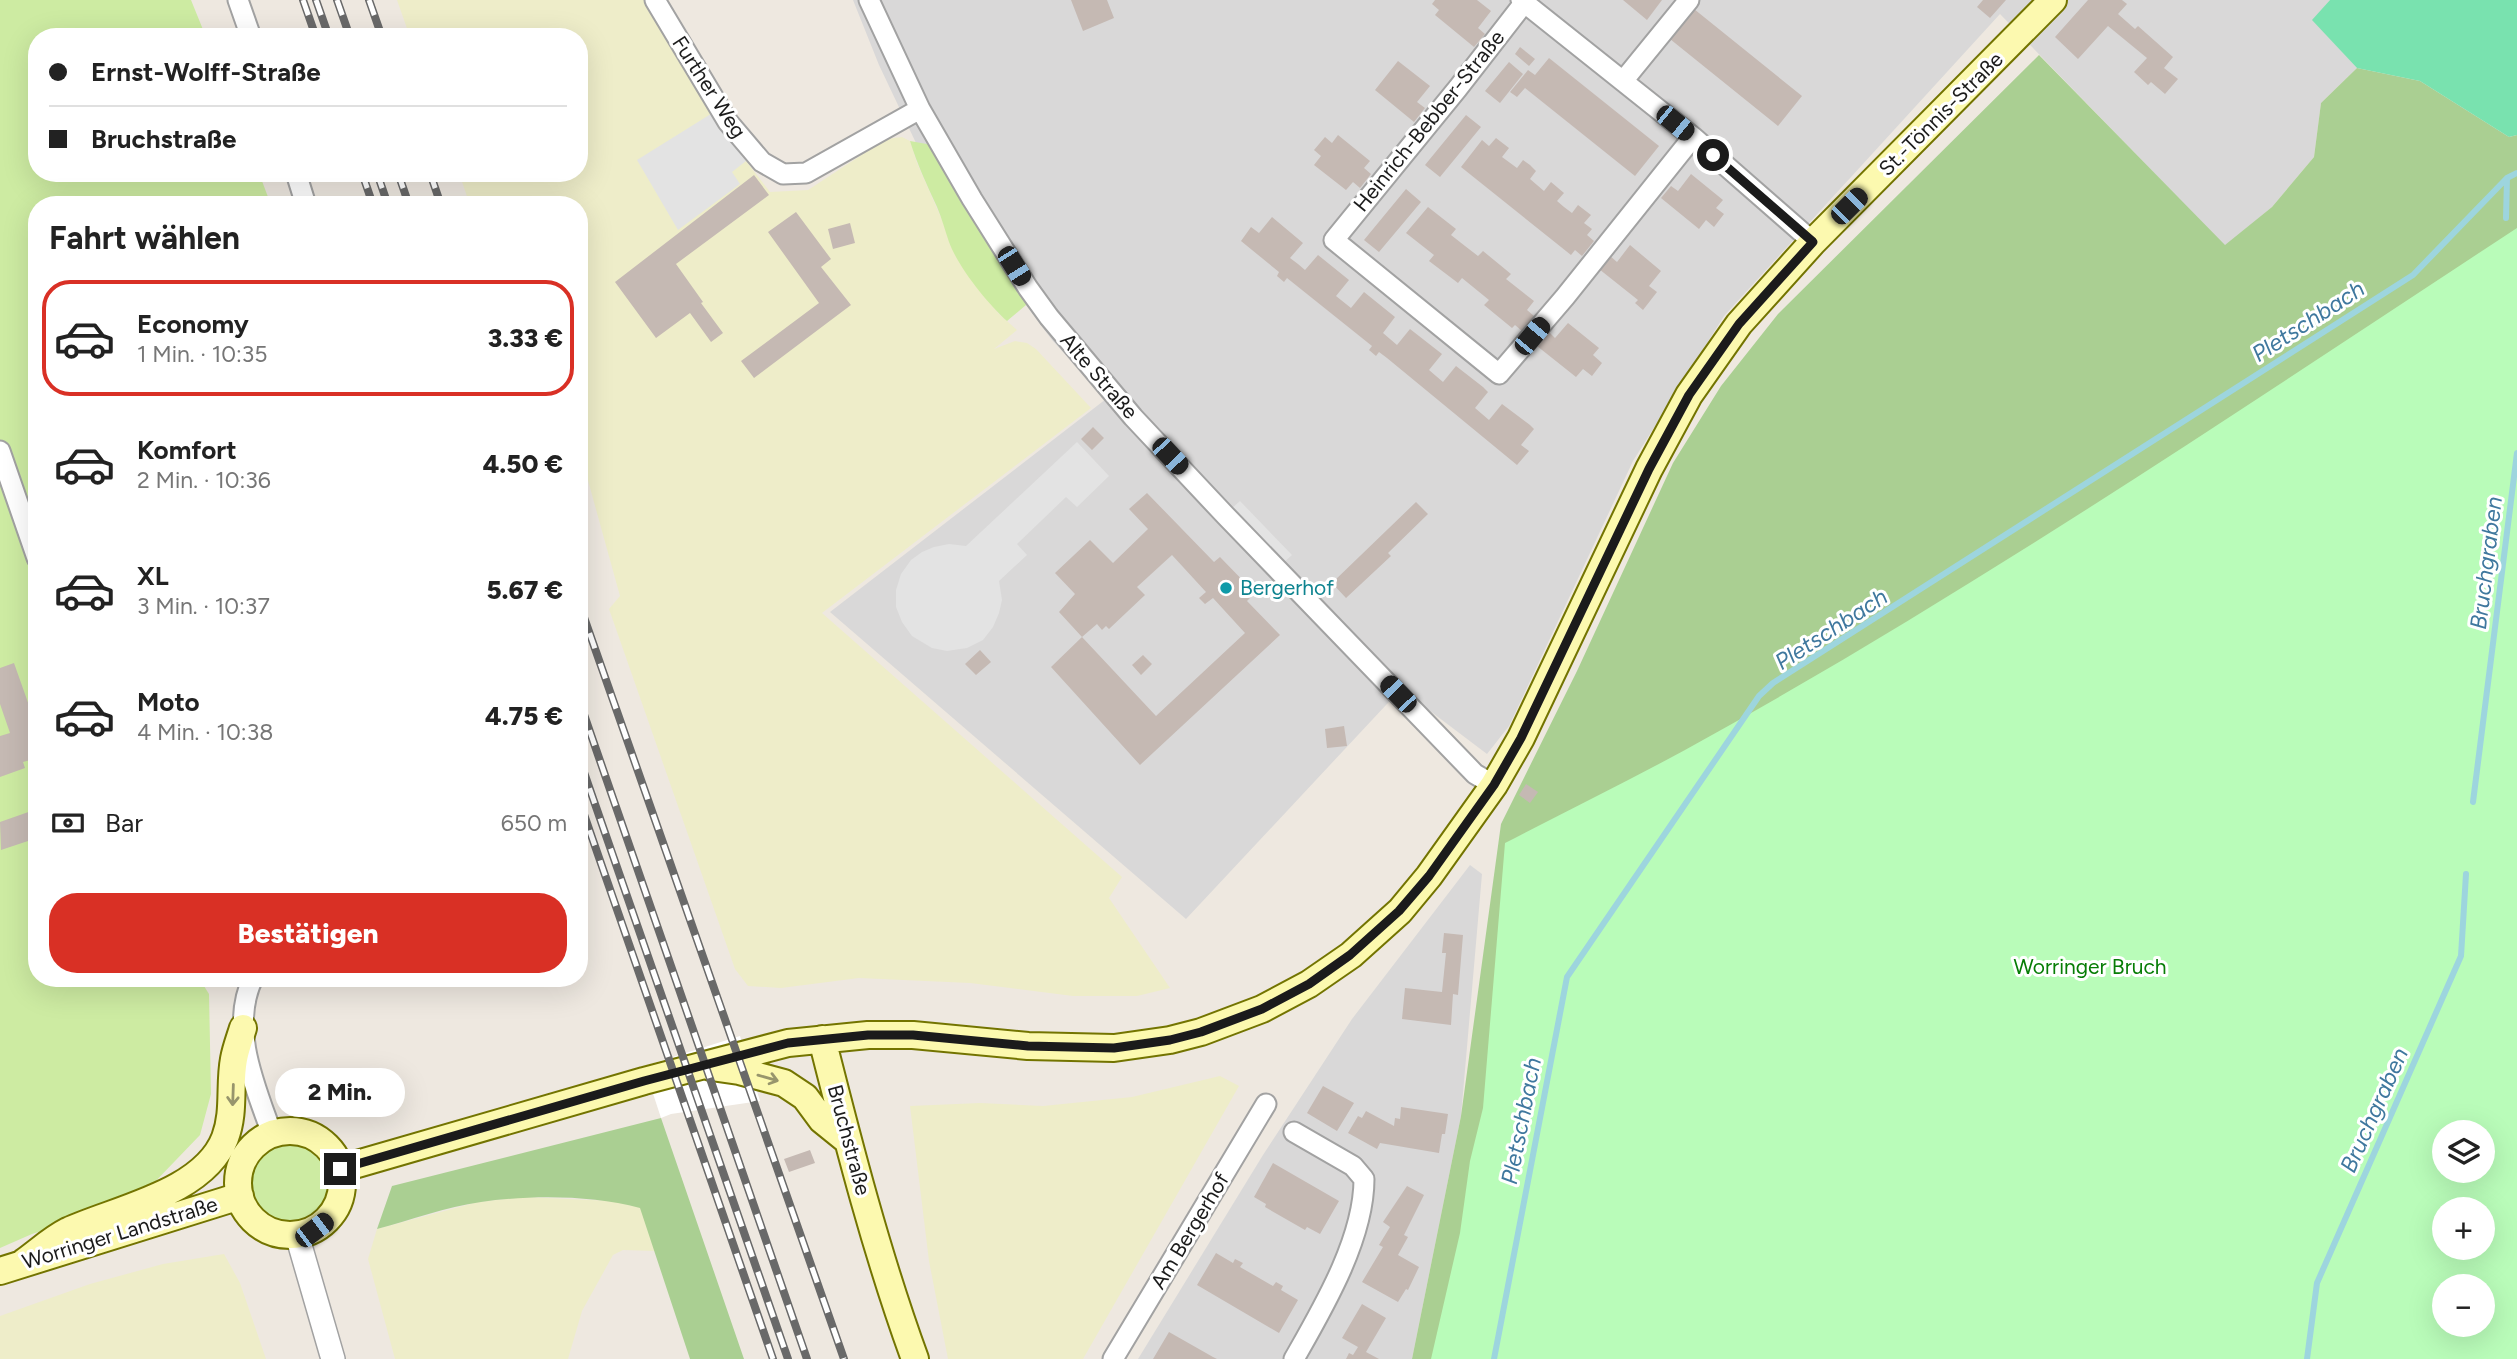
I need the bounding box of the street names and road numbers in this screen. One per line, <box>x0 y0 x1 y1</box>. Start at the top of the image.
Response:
street label: Heinrich-Bebber-Straße <box>1348 25 1509 216</box>
street label: Further Weg <box>667 31 752 142</box>
street label: St.-Tönnis-Straße <box>1873 46 2008 181</box>
street label: Alte Straße <box>1055 328 1143 424</box>
street label: Bruchstraße <box>823 1082 876 1198</box>
street label: Am Bergerhof <box>1145 1168 1234 1293</box>
street label: Worringer Landstraße <box>19 1191 221 1274</box>

